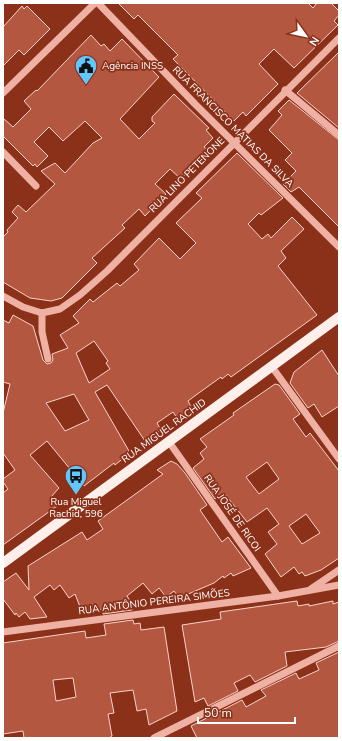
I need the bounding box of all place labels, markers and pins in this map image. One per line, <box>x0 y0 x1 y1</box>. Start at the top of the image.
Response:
public building icon: Agência INSS <box>73 53 99 86</box>
place label: Agência INSS <box>102 59 163 73</box>
bus stop icon: Rua Miguel Rachid, 596 <box>63 463 89 496</box>
place label: Rua Miguel Rachid, 596 <box>49 495 103 521</box>

